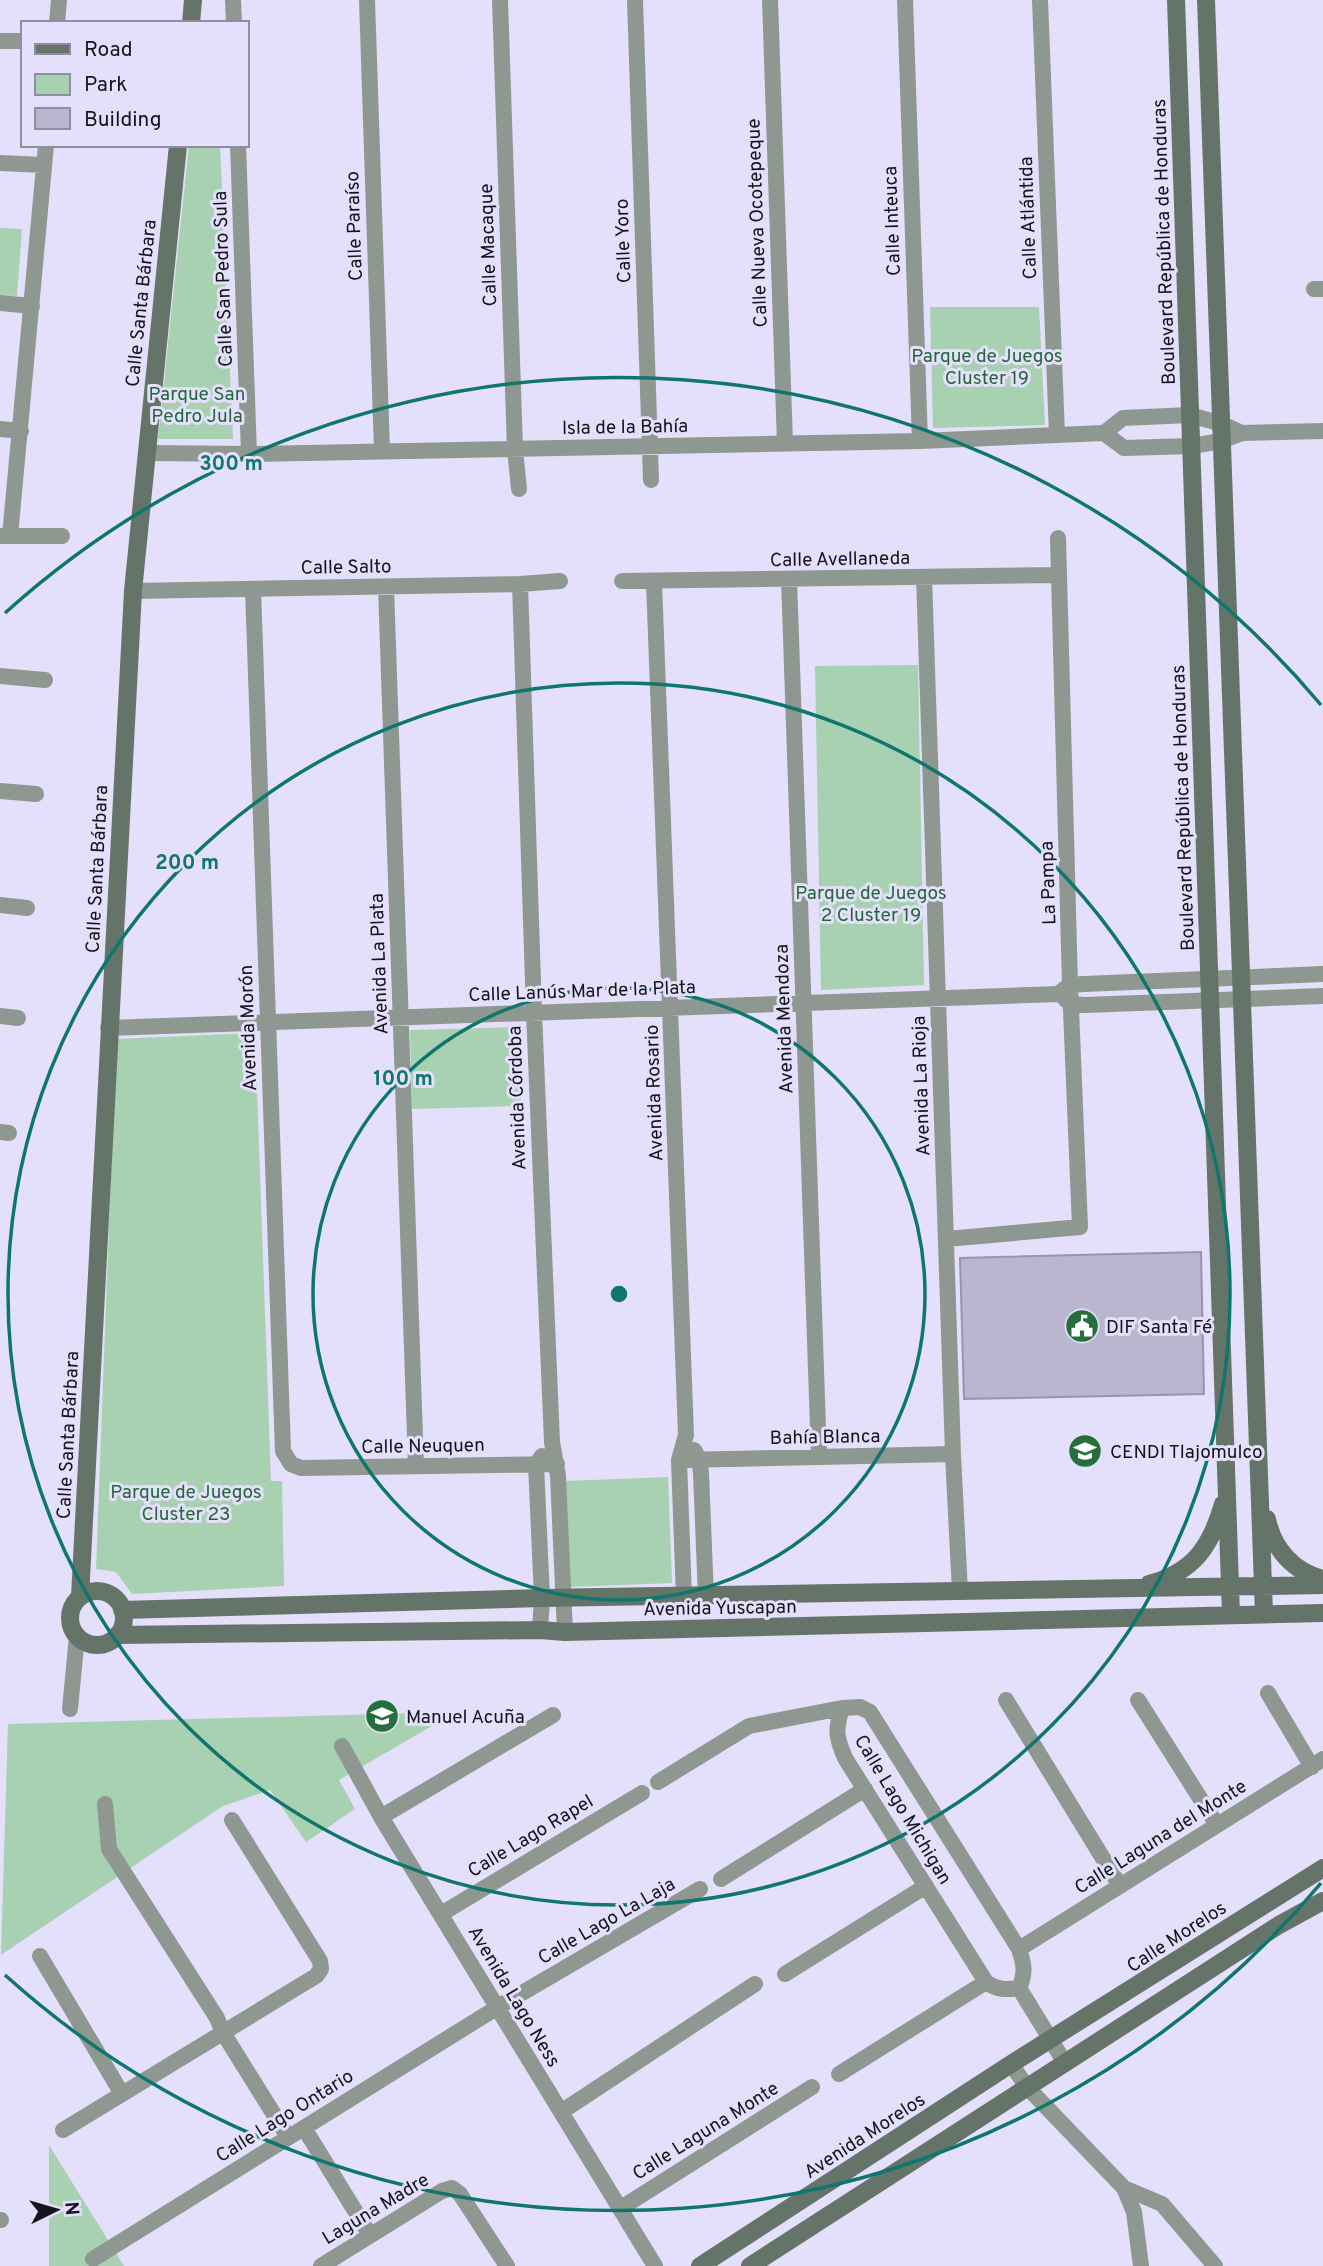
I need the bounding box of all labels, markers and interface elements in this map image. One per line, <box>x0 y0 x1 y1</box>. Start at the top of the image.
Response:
legend <box>21 21 248 147</box>
text: Road <box>84 37 133 64</box>
text: Park <box>84 72 127 99</box>
street label: Boulevard República de Honduras <box>1148 98 1182 385</box>
text: Building <box>84 107 162 134</box>
street label: Calle Nueva Ocotepeque <box>742 118 774 328</box>
street label: Calle Atlántida <box>1015 156 1043 280</box>
street label: Calle Inteuca <box>879 166 907 276</box>
street label: Calle Paraíso <box>341 171 369 281</box>
street label: Calle Macaque <box>475 183 503 307</box>
street label: Calle San Pedro Sula <box>209 191 239 367</box>
street label: Calle Yoro <box>611 198 637 284</box>
street label: Calle Santa Bárbara <box>121 218 163 388</box>
park label: Parque de Juegos Cluster 19 <box>911 345 1063 391</box>
park label: Parque San Pedro Jula <box>148 383 246 429</box>
street label: Isla de la Bahía <box>562 415 688 441</box>
text: 300 m <box>199 451 263 478</box>
street label: Calle Avellaneda <box>770 547 910 573</box>
street label: Calle Salto <box>300 555 392 581</box>
street label: Boulevard República de Honduras <box>1167 664 1201 951</box>
street label: Calle Santa Bárbara <box>82 784 114 954</box>
street label: La Pampa <box>1036 840 1062 925</box>
text: 200 m <box>155 850 219 877</box>
park label: Parque de Juegos 2 Cluster 19 <box>795 882 947 928</box>
street label: Avenida La Plata <box>366 893 394 1035</box>
street label: Avenida Mendoza <box>770 944 800 1094</box>
street label: Avenida Morón <box>235 964 263 1092</box>
street label: Calle Lanús Mar de la Plata <box>468 976 696 1008</box>
street label: Avenida La Rioja <box>908 1015 936 1157</box>
street label: Avenida Rosario <box>641 1024 669 1162</box>
street label: Avenida Córdoba <box>503 1025 533 1171</box>
text: 100 m <box>373 1066 433 1093</box>
centre of rings <box>607 1282 631 1306</box>
public building icon: DIF Santa Fé <box>1063 1307 1101 1345</box>
place label: DIF Santa Fé <box>1106 1316 1212 1340</box>
street label: Calle Santa Bárbara <box>53 1350 85 1520</box>
street label: Bahía Blanca <box>770 1425 881 1451</box>
school or university icon: CENDI Tlajomulco <box>1066 1432 1104 1470</box>
street label: Calle Neuquen <box>361 1434 485 1460</box>
place label: CENDI Tlajomulco <box>1110 1441 1263 1465</box>
park label: Parque de Juegos Cluster 23 <box>110 1481 262 1527</box>
street label: Avenida Yuscapan <box>643 1596 797 1622</box>
school or university icon: Manuel Acuña <box>363 1697 401 1735</box>
place label: Manuel Acuña <box>406 1706 525 1730</box>
street label: Calle Lago Michigan <box>848 1731 956 1889</box>
street label: Calle Laguna del Monte <box>1071 1775 1252 1900</box>
street label: Calle Lago Rapel <box>464 1790 598 1884</box>
street label: Calle Lago La Laja <box>534 1873 680 1971</box>
street label: Calle Morelos <box>1123 1897 1232 1979</box>
street label: Avenida Lago Ness <box>462 1922 565 2072</box>
street label: Calle Lago Ontario <box>212 2065 358 2169</box>
street label: Calle Laguna Monte <box>628 2077 784 2186</box>
street label: Avenida Morelos <box>800 2089 930 2185</box>
street label: Laguna Madre <box>318 2168 434 2251</box>
north arrow <box>21 2175 91 2245</box>
text: N <box>58 2201 83 2217</box>

